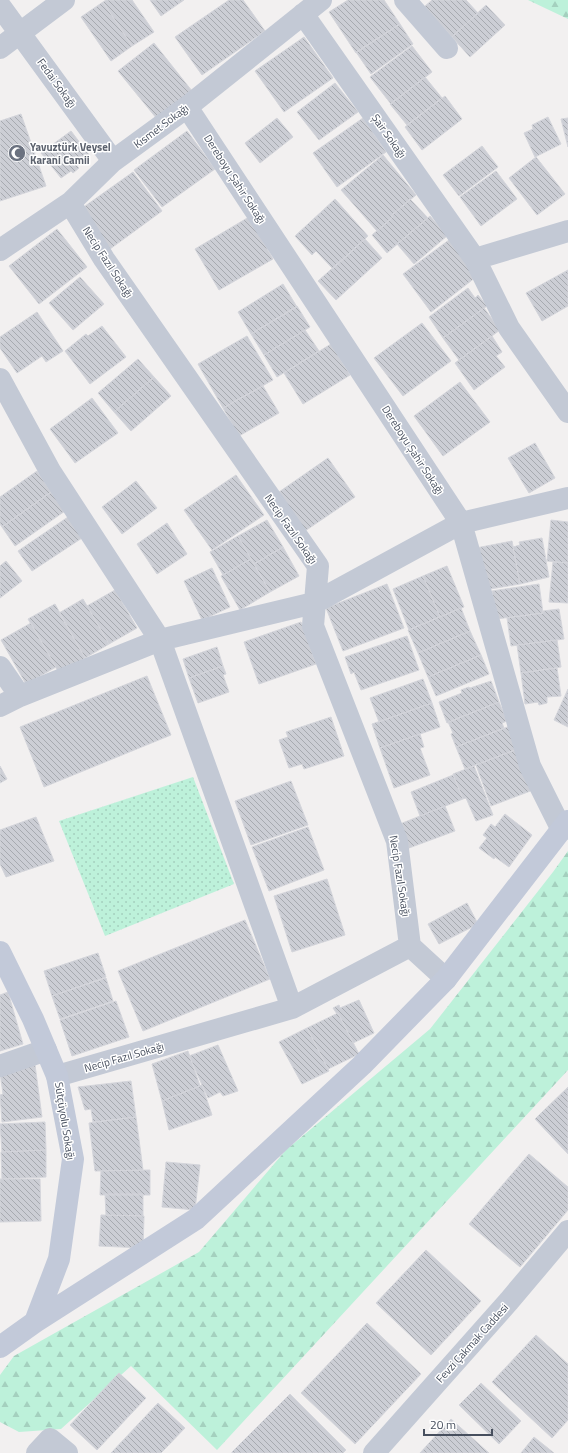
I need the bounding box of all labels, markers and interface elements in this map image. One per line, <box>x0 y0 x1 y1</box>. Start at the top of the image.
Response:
street label: Fedai Sokağı <box>34 55 80 111</box>
street label: Kısmet Sokağı <box>130 100 192 152</box>
street label: Şair Sokağı <box>368 111 410 161</box>
street label: Dereboyu Şahir Sokağı <box>200 131 270 227</box>
place label: Yavuztürk Veysel Karani Camii <box>30 139 111 168</box>
mosque icon: Yavuztürk Veysel Karani Camii <box>7 143 27 163</box>
street label: Necip Fazıl Sokağı <box>79 223 137 301</box>
street label: Dereboyu Şahir Sokağı <box>378 402 448 498</box>
street label: Necip Fazıl Sokağı <box>261 491 321 567</box>
street label: Necip Fazıl Sokağı <box>386 834 414 918</box>
street label: Necip Fazıl Sokağı <box>82 1038 166 1076</box>
street label: Sütçüyolu Sokağı <box>51 1081 79 1161</box>
street label: Fevzi Çakmak Caddesi <box>432 1300 512 1386</box>
scale bar <box>424 1411 492 1437</box>
text: 20 m <box>430 1415 456 1434</box>

